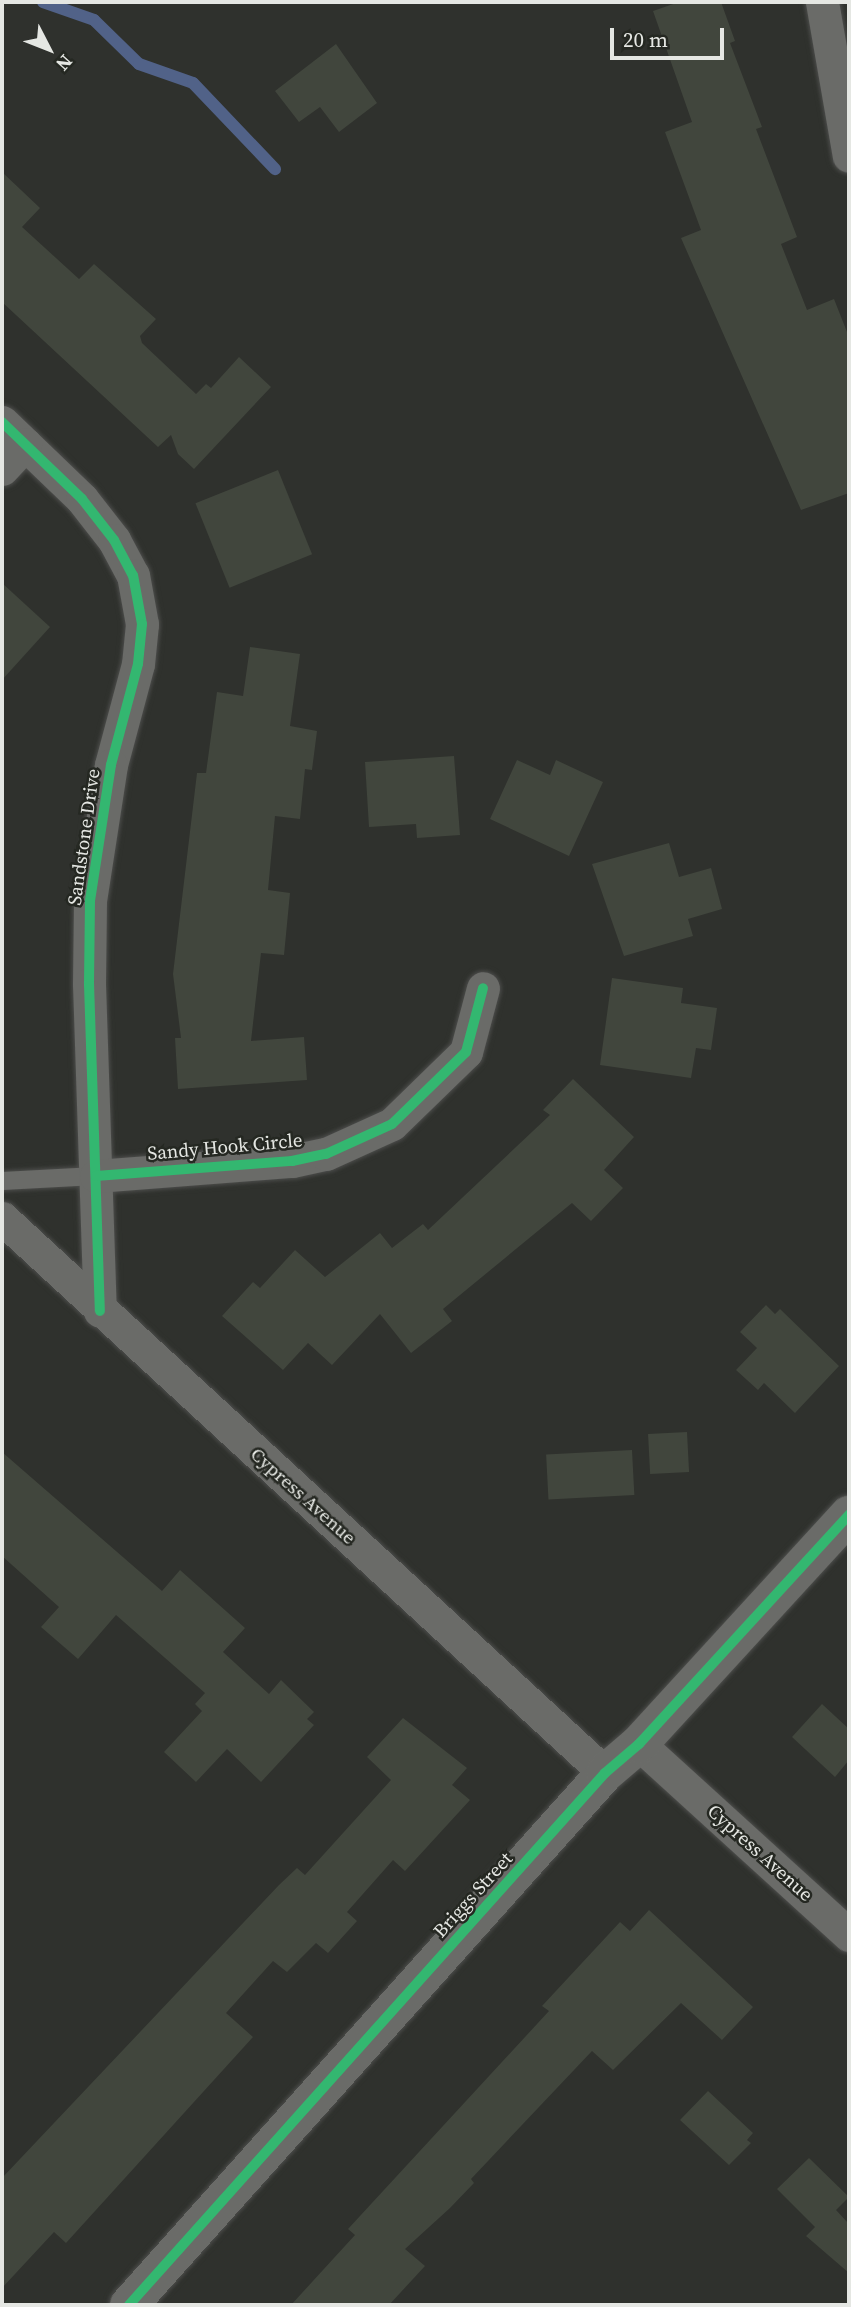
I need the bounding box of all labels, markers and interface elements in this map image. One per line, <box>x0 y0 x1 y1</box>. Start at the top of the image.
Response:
north arrow <box>14 14 84 84</box>
scale bar <box>613 14 727 58</box>
text: 20 m <box>623 25 668 54</box>
text: N <box>50 49 79 77</box>
street label: Sandstone Drive <box>63 767 105 907</box>
street label: Sandy Hook Circle <box>147 1129 303 1165</box>
street label: Cypress Avenue <box>246 1443 360 1549</box>
street label: Cypress Avenue <box>703 1800 817 1906</box>
street label: Briggs Street <box>429 1848 517 1942</box>

